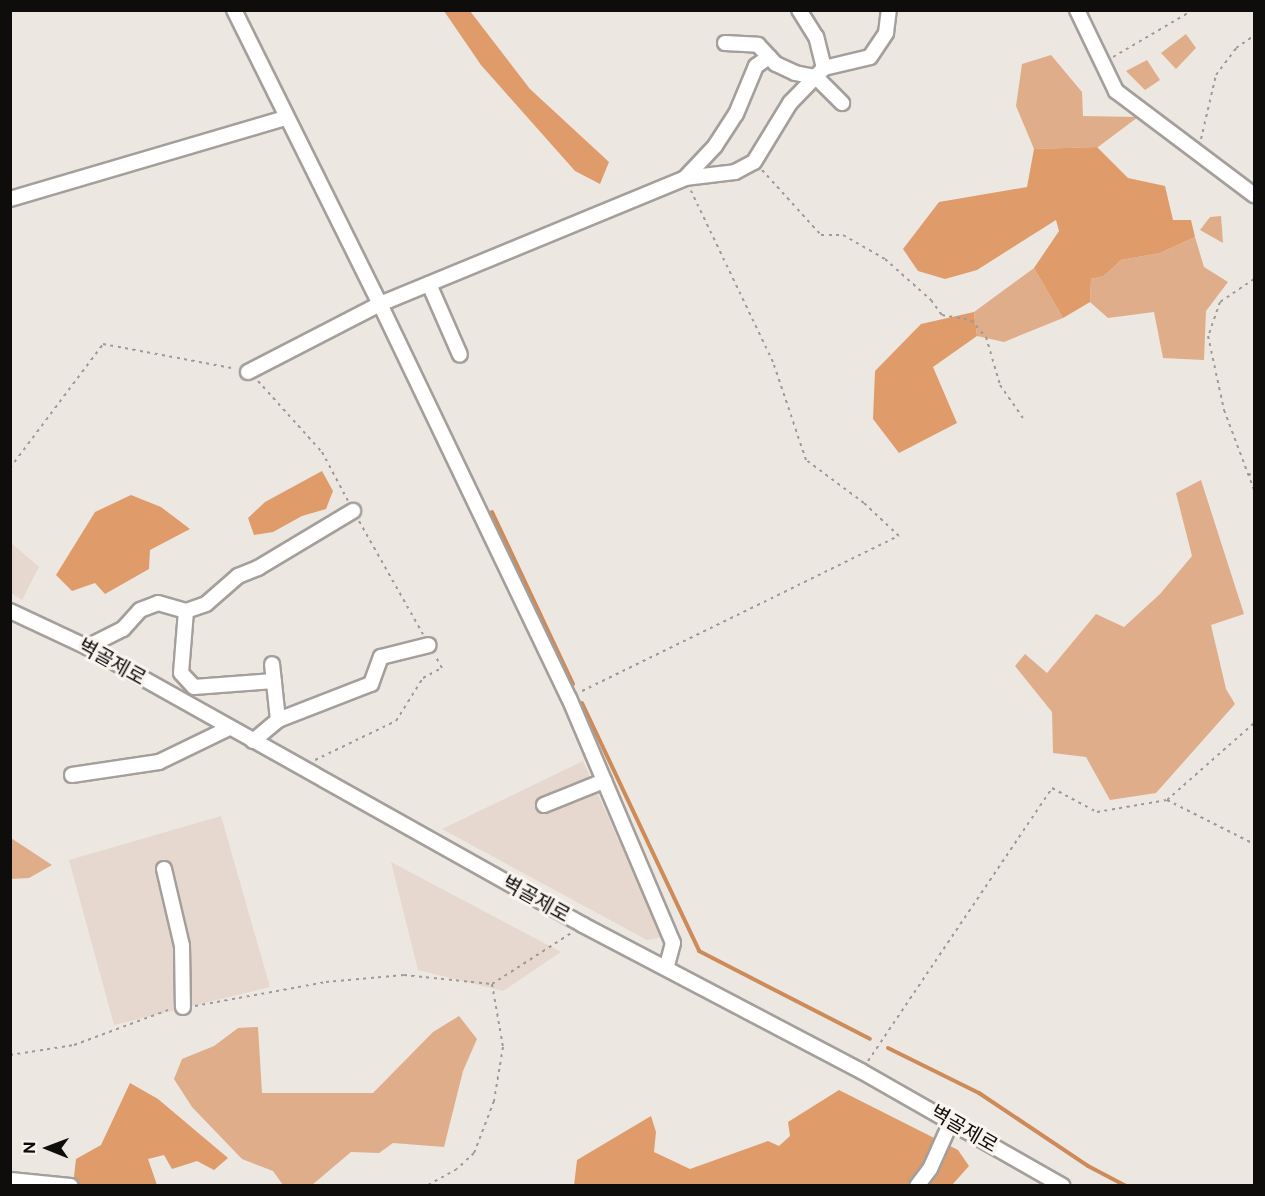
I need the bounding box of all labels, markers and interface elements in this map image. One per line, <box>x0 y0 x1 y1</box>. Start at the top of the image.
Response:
street label: 벽골제로 <box>74 634 150 690</box>
street label: 벽골제로 <box>498 871 574 927</box>
street label: 벽골제로 <box>926 1100 1002 1158</box>
north arrow <box>18 1118 78 1178</box>
text: N <box>20 1141 39 1154</box>

